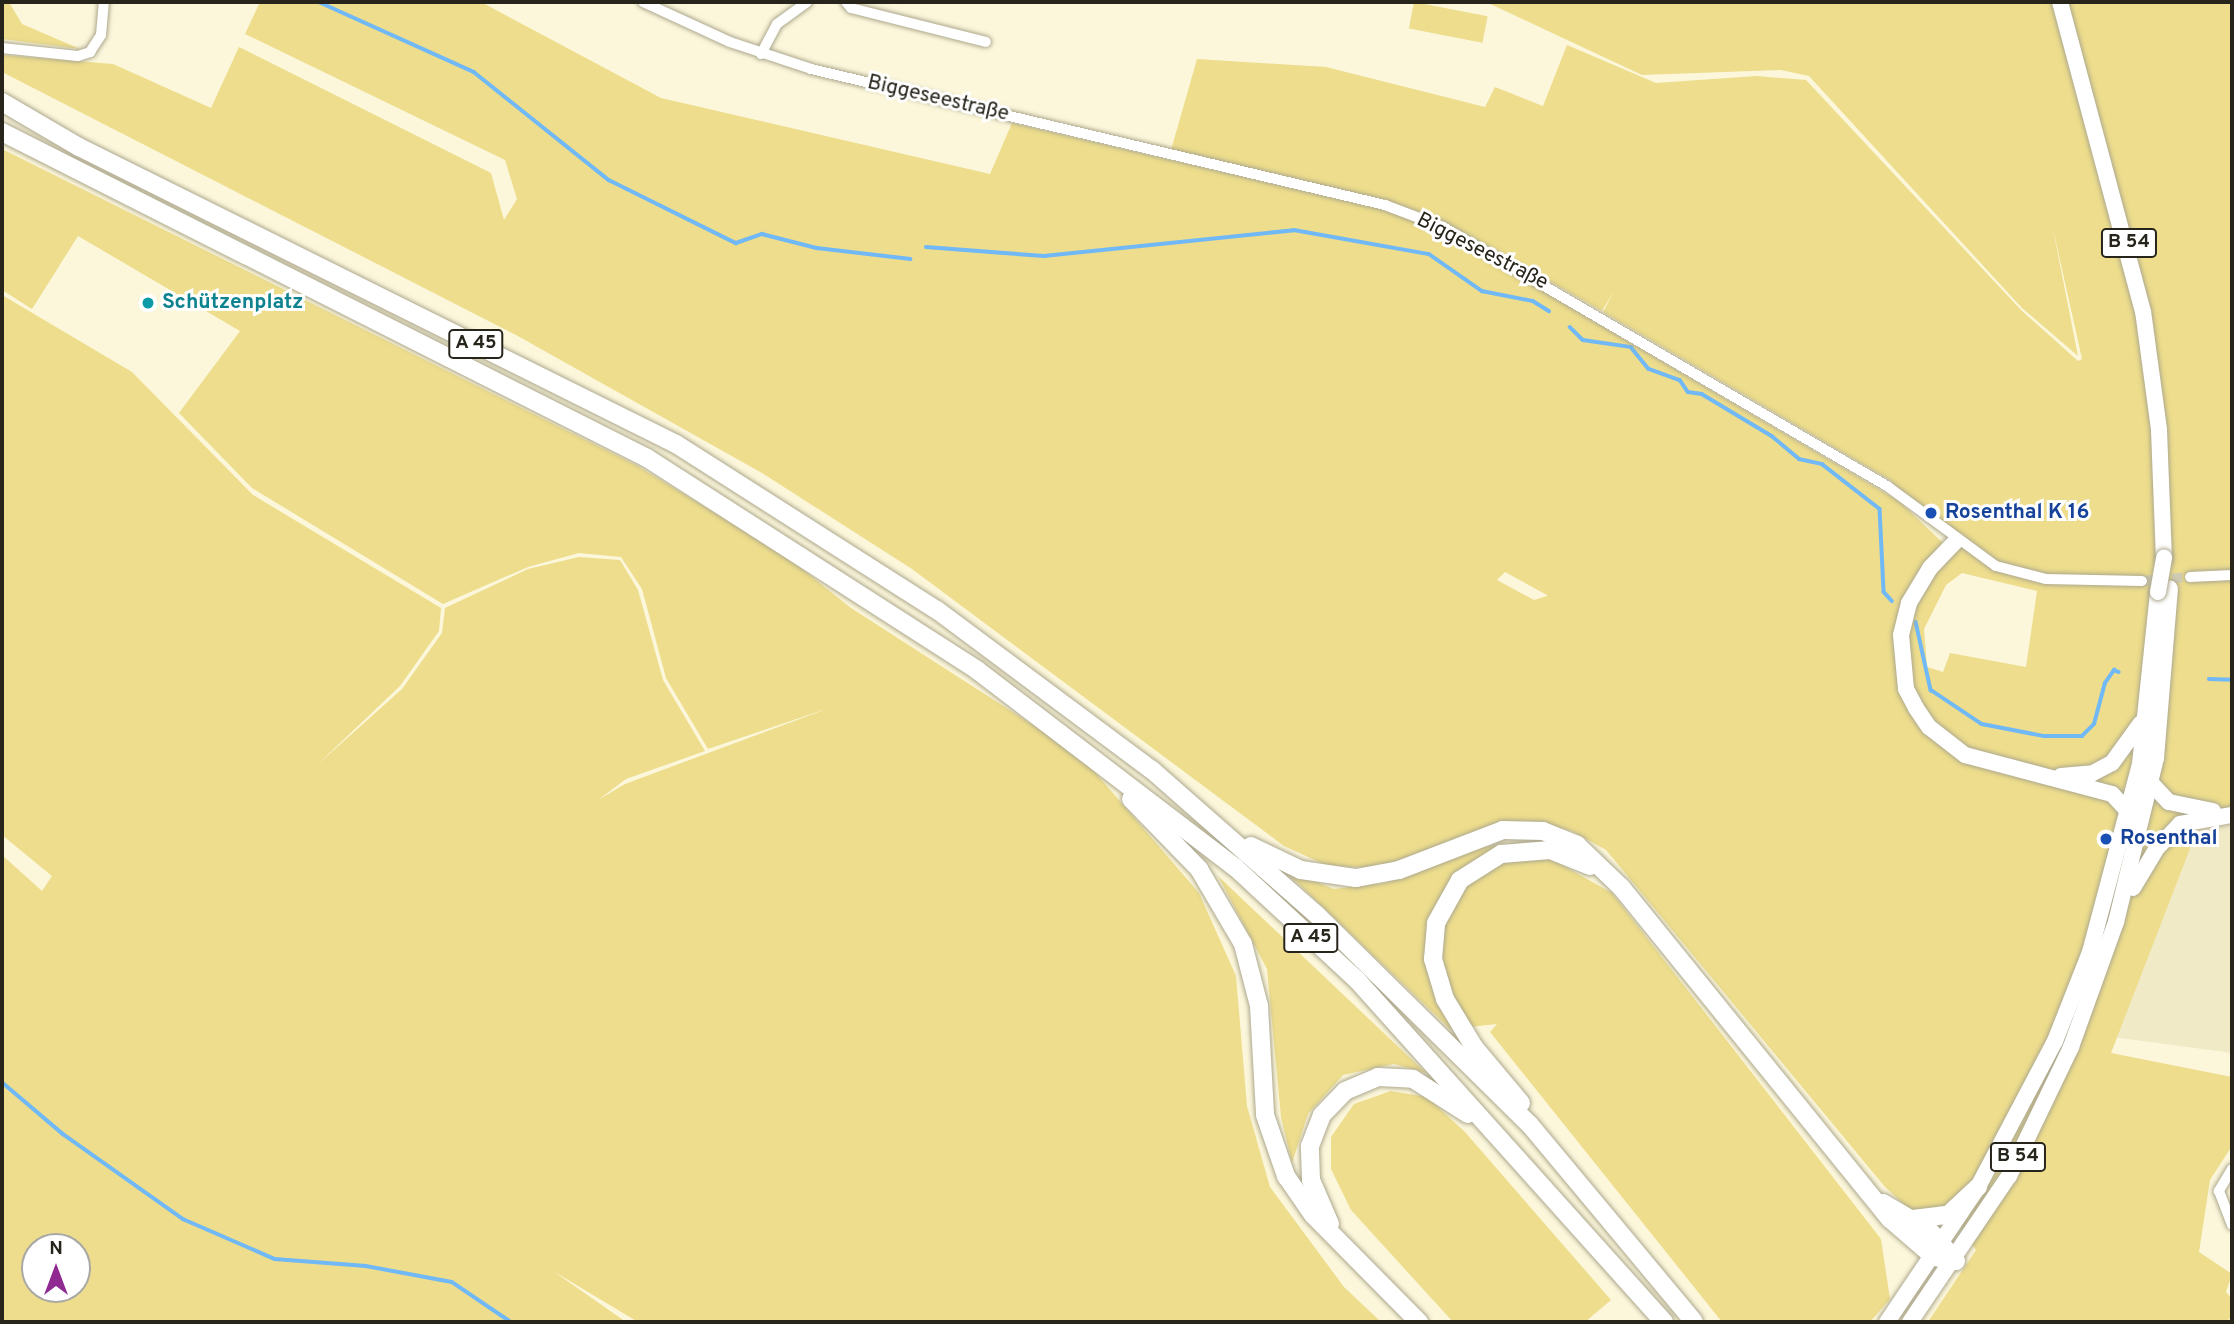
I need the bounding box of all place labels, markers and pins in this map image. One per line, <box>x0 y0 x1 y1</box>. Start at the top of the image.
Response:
place label: Schützenplatz <box>162 290 303 316</box>
marker: Schützenplatz <box>140 295 156 311</box>
place label: Rosenthal K 16 <box>1945 500 2089 526</box>
marker: Rosenthal K 16 <box>1923 505 1939 521</box>
place label: Rosenthal <box>2120 826 2218 852</box>
marker: Rosenthal <box>2098 831 2114 847</box>

